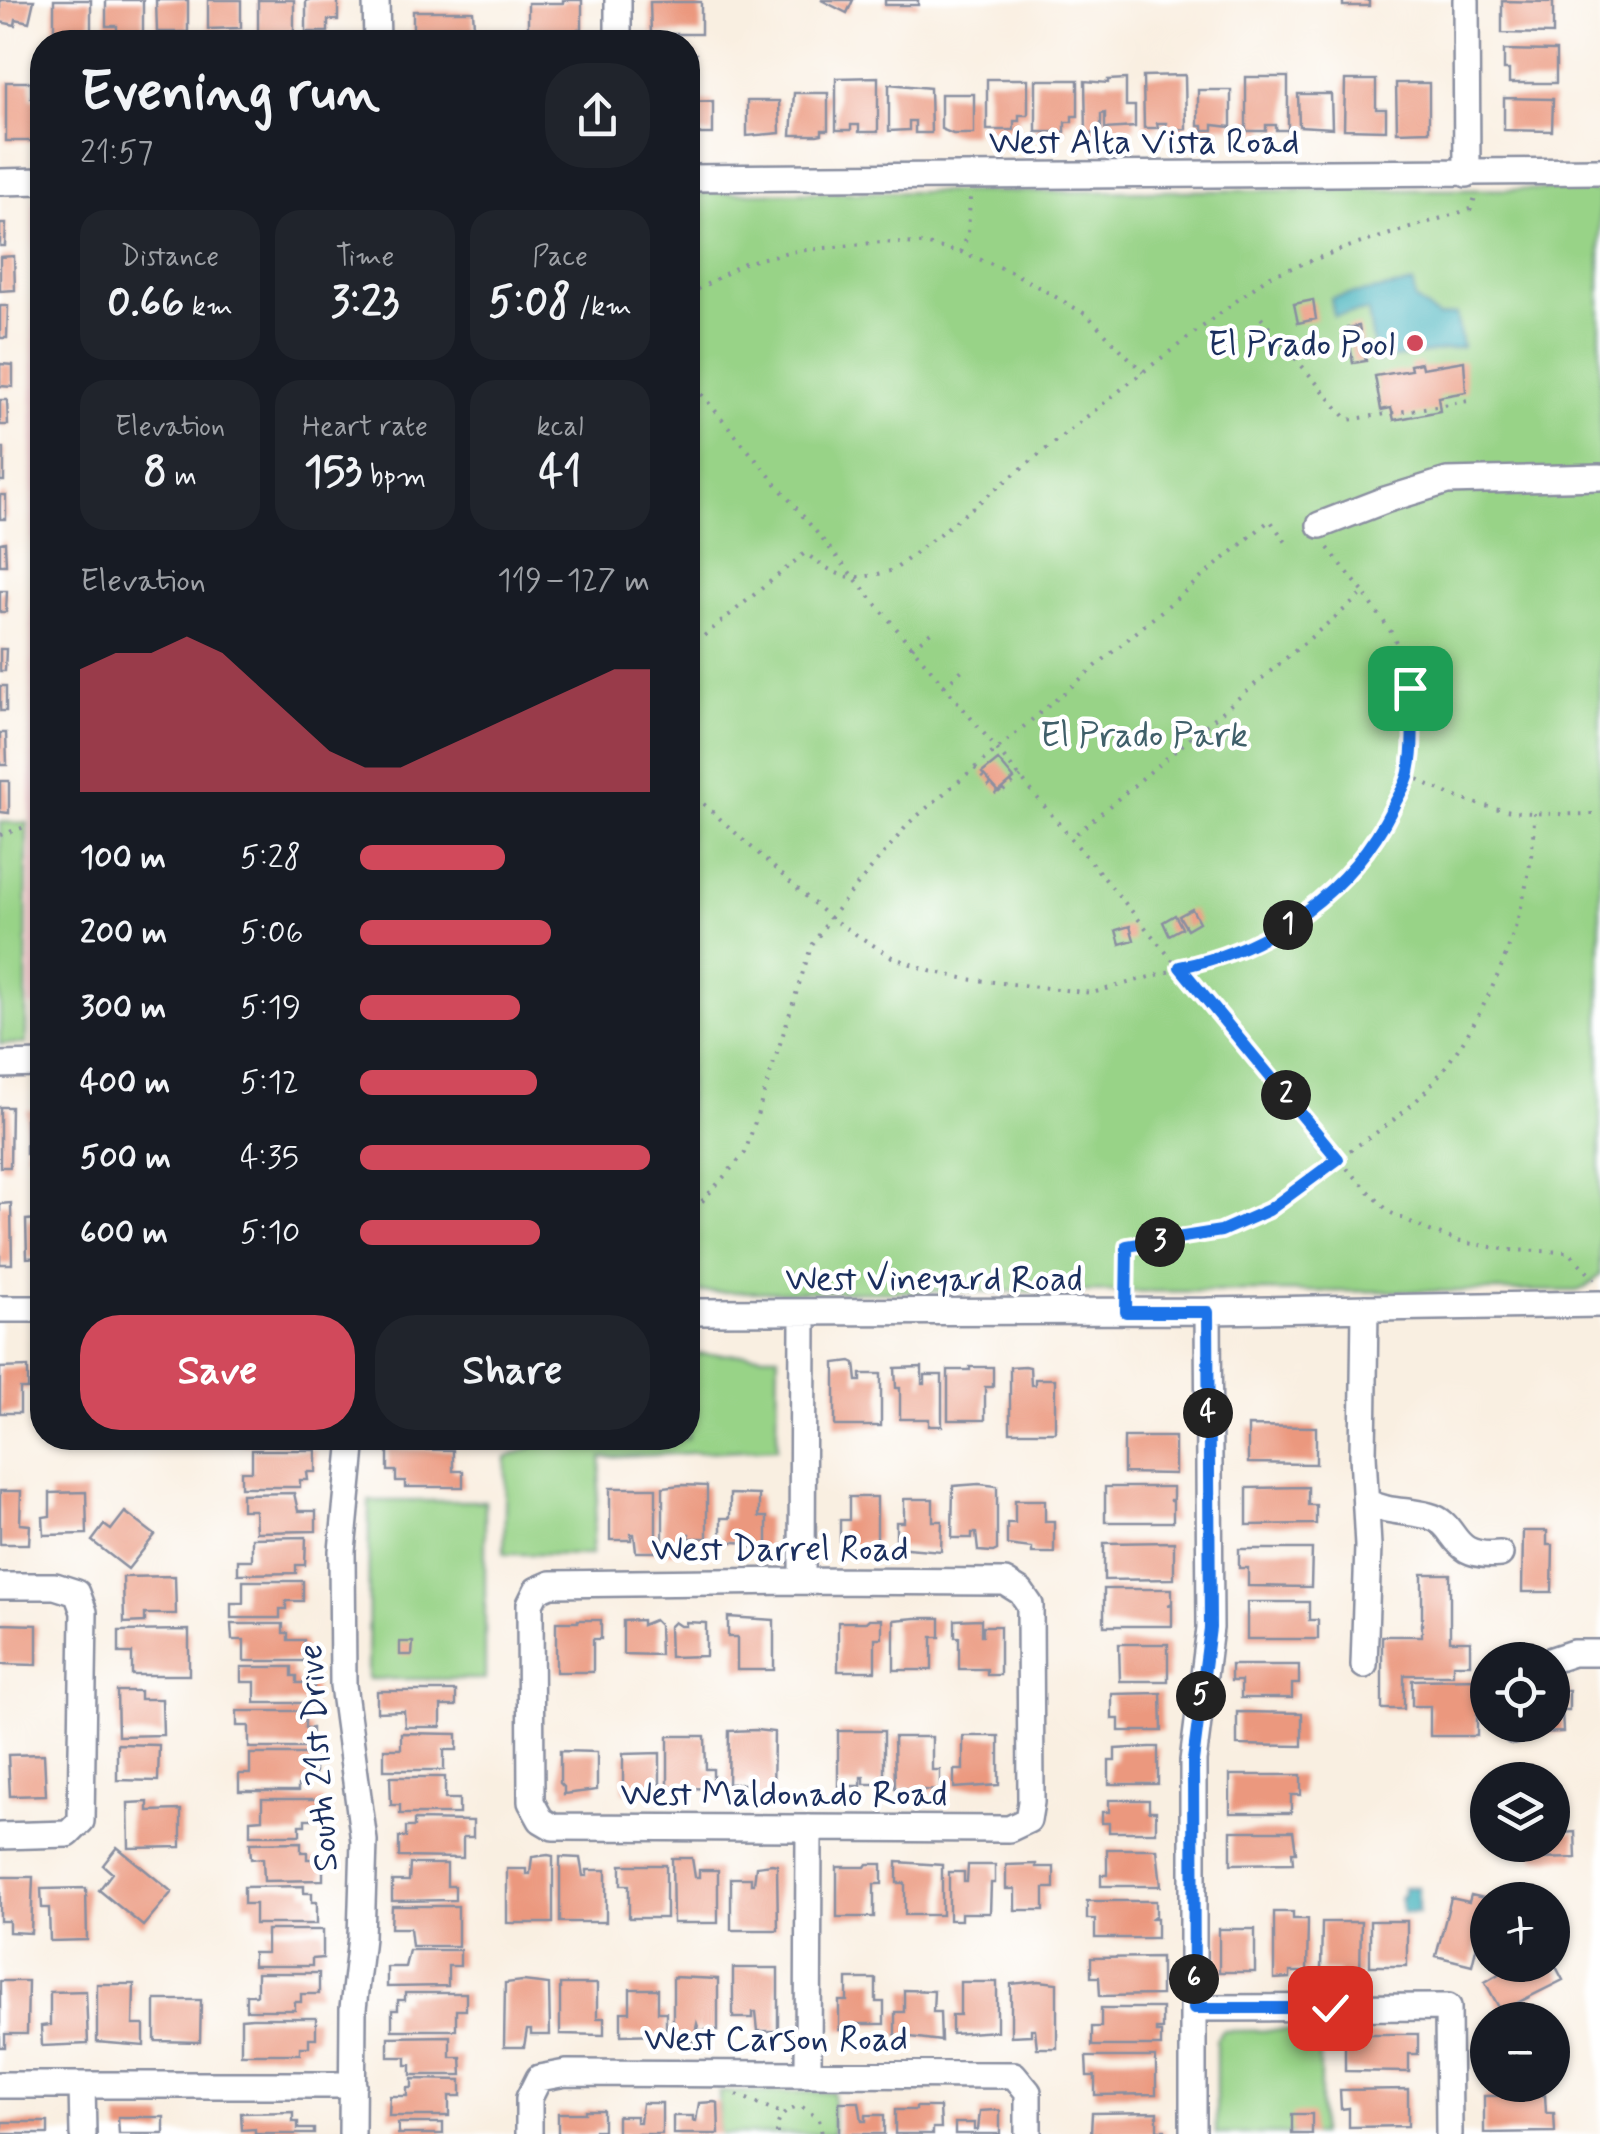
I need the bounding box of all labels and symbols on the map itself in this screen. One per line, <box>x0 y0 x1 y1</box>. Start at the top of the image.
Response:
street label: West Alta Vista Road <box>989 120 1299 166</box>
place label: El Prado Pool <box>1208 322 1395 368</box>
marker: El Prado Pool <box>1404 332 1426 354</box>
pin <box>1368 646 1453 731</box>
park label: El Prado Park <box>1040 713 1248 759</box>
pin: 1 <box>1263 900 1313 950</box>
pin: 2 <box>1261 1070 1311 1120</box>
pin: 3 <box>1135 1217 1185 1267</box>
street label: West Vineyard Road <box>785 1257 1083 1303</box>
pin: 4 <box>1183 1388 1233 1438</box>
street label: West Darrel Road <box>651 1527 909 1573</box>
street label: South 21st Drive <box>288 1642 350 1873</box>
pin: 5 <box>1176 1671 1226 1721</box>
street label: West Maldonado Road <box>621 1772 947 1818</box>
pin: 6 <box>1169 1954 1219 2004</box>
pin <box>1288 1966 1373 2051</box>
street label: West Carson Road <box>644 2017 908 2063</box>

